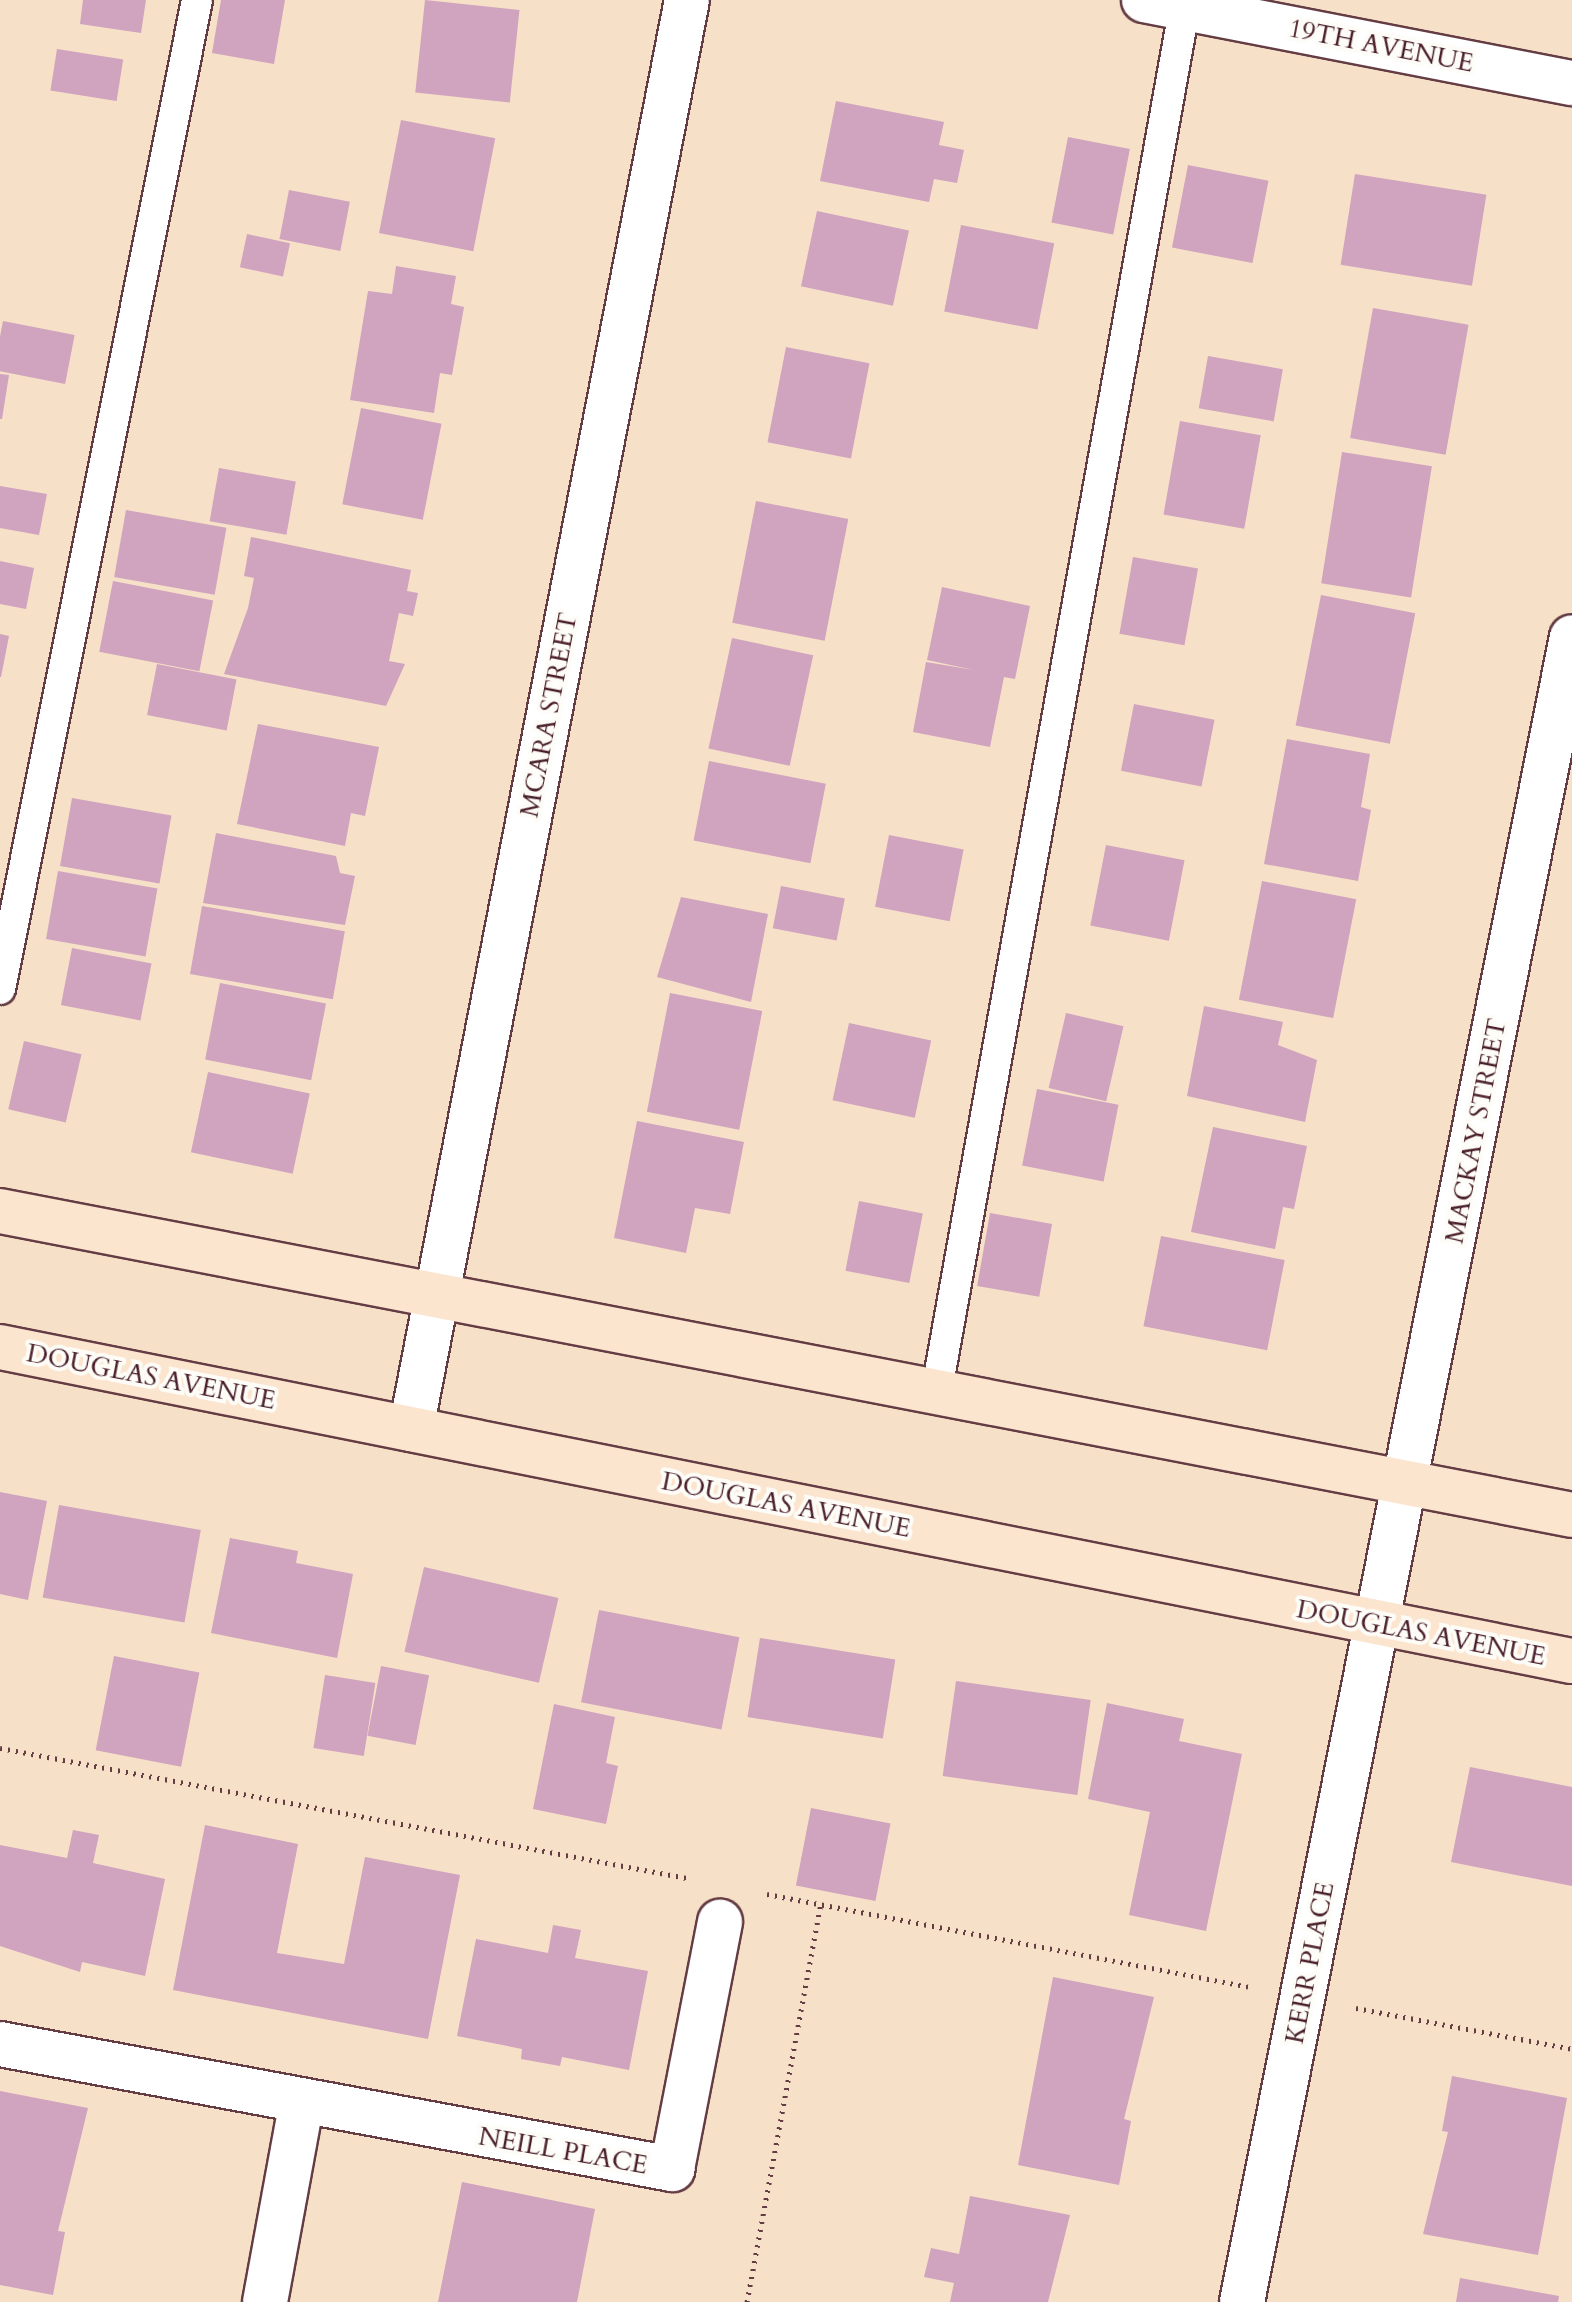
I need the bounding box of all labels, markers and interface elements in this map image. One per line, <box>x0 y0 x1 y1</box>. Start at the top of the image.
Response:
street label: 19TH AVENUE <box>1286 13 1476 79</box>
street label: MCARA STREET <box>514 610 584 820</box>
street label: MACKAY STREET <box>1439 1016 1513 1246</box>
street label: DOUGLAS AVENUE <box>24 1338 278 1416</box>
street label: DOUGLAS AVENUE <box>659 1466 913 1544</box>
street label: DOUGLAS AVENUE <box>1294 1594 1548 1672</box>
street label: KERR PLACE <box>1279 1880 1341 2046</box>
street label: NEILL PLACE <box>476 2121 650 2181</box>

